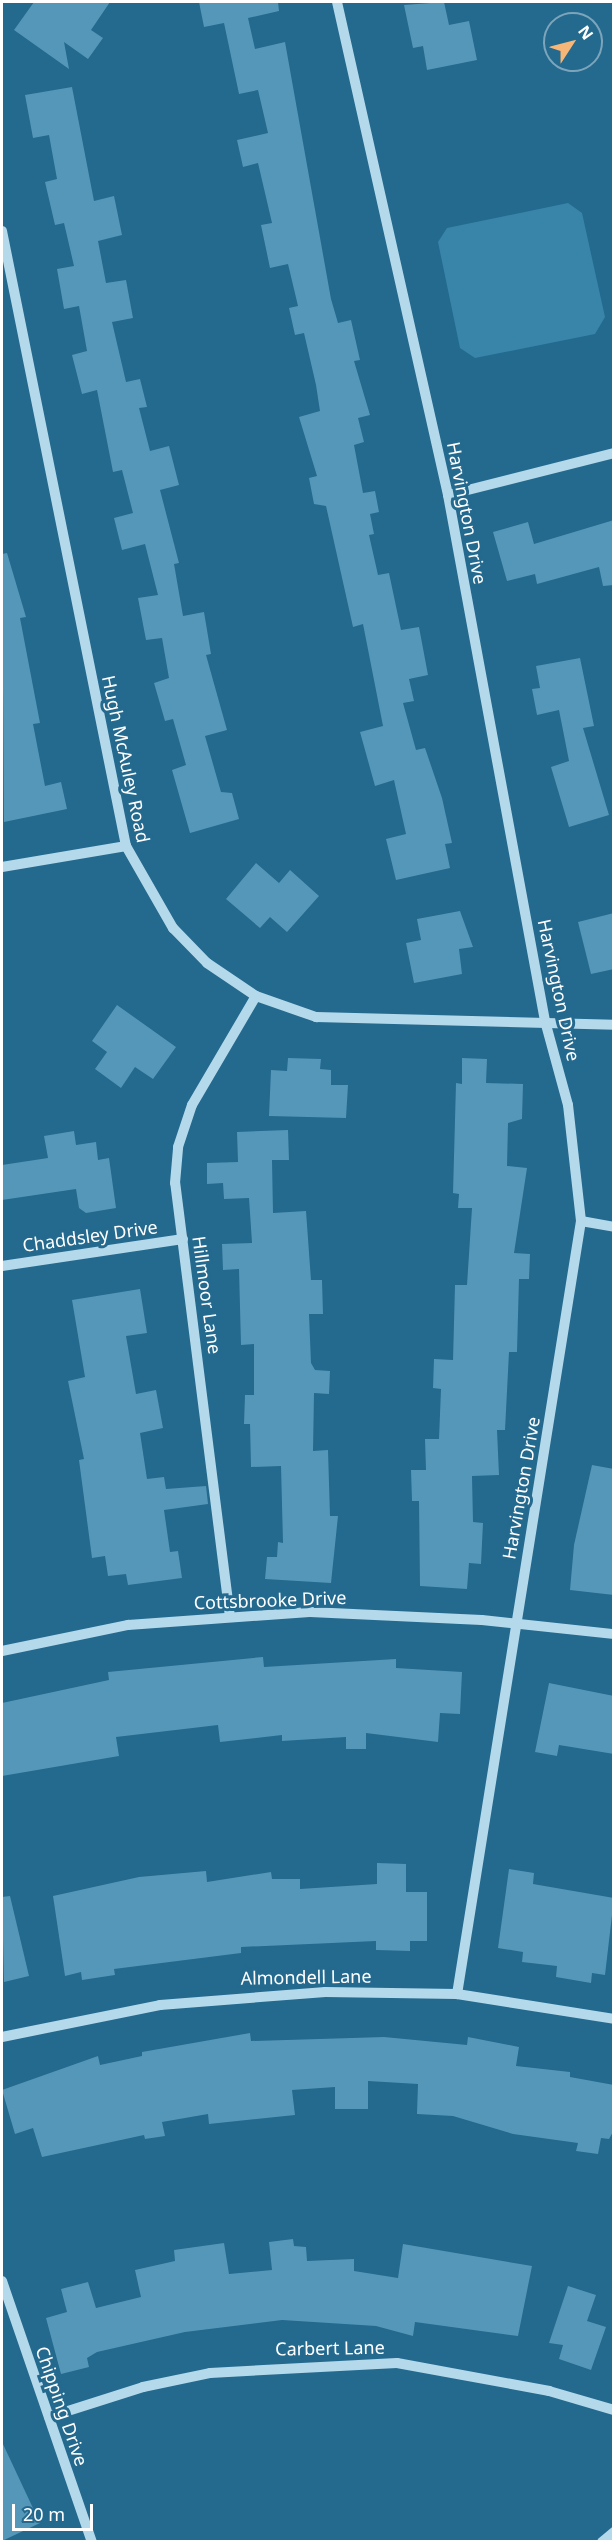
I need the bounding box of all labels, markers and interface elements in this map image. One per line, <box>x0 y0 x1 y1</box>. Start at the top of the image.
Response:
north arrow <box>543 12 603 72</box>
text: N <box>573 21 599 44</box>
street label: Harvington Drive <box>443 440 491 586</box>
street label: Hugh McAuley Road <box>98 673 154 845</box>
street label: Harvington Drive <box>533 917 585 1063</box>
street label: Chaddsley Drive <box>21 1216 159 1256</box>
street label: Hillmoor Lane <box>188 1235 226 1355</box>
street label: Harvington Drive <box>498 1415 544 1561</box>
street label: Cottsbrooke Drive <box>193 1587 347 1613</box>
street label: Almondell Lane <box>240 1965 372 1989</box>
street label: Carbert Lane <box>275 2336 385 2360</box>
street label: Chipping Drive <box>31 2343 93 2469</box>
scale bar <box>15 2492 96 2530</box>
text: 20 m <box>23 2502 65 2526</box>

